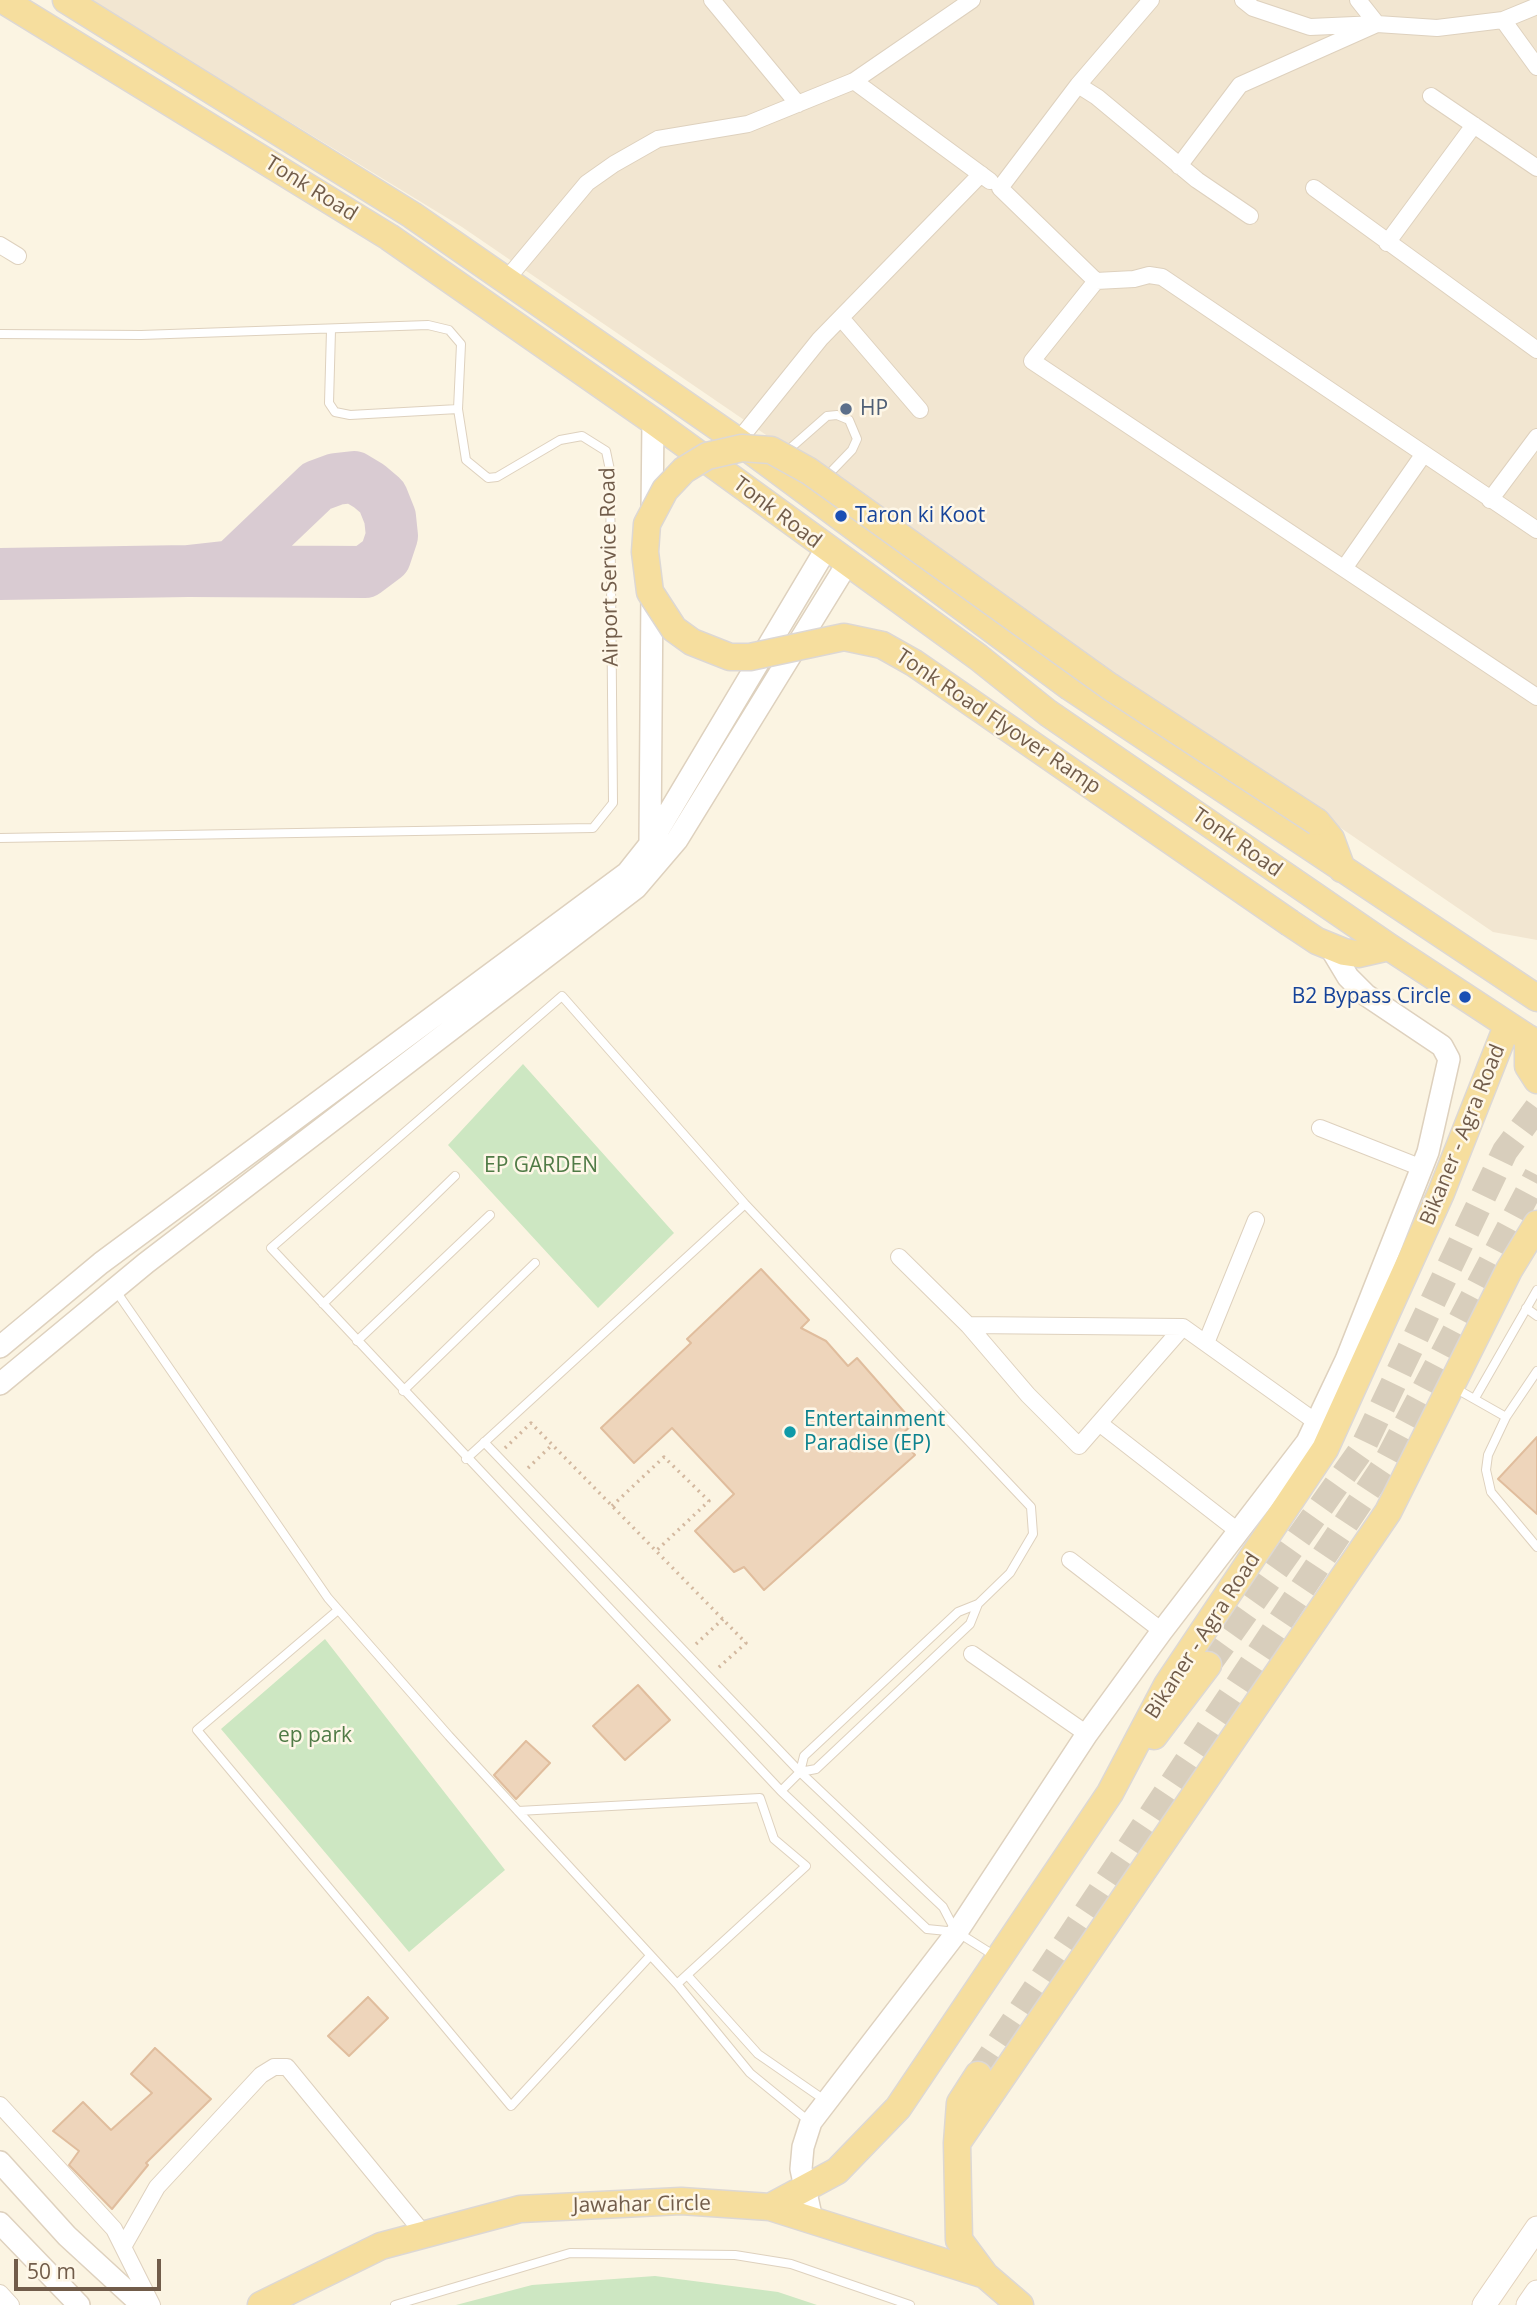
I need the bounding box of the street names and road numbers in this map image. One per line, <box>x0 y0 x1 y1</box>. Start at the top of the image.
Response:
street label: Tonk Road <box>260 151 362 227</box>
street label: Airport Service Road <box>596 467 624 667</box>
street label: Tonk Road <box>728 472 826 554</box>
street label: Tonk Road Flyover Ramp <box>891 644 1105 800</box>
street label: Tonk Road <box>1187 803 1287 883</box>
street label: Bikaner - Agra Road <box>1415 1041 1511 1229</box>
street label: Bikaner - Agra Road <box>1140 1548 1266 1724</box>
street label: Jawahar Circle <box>573 2191 711 2219</box>

